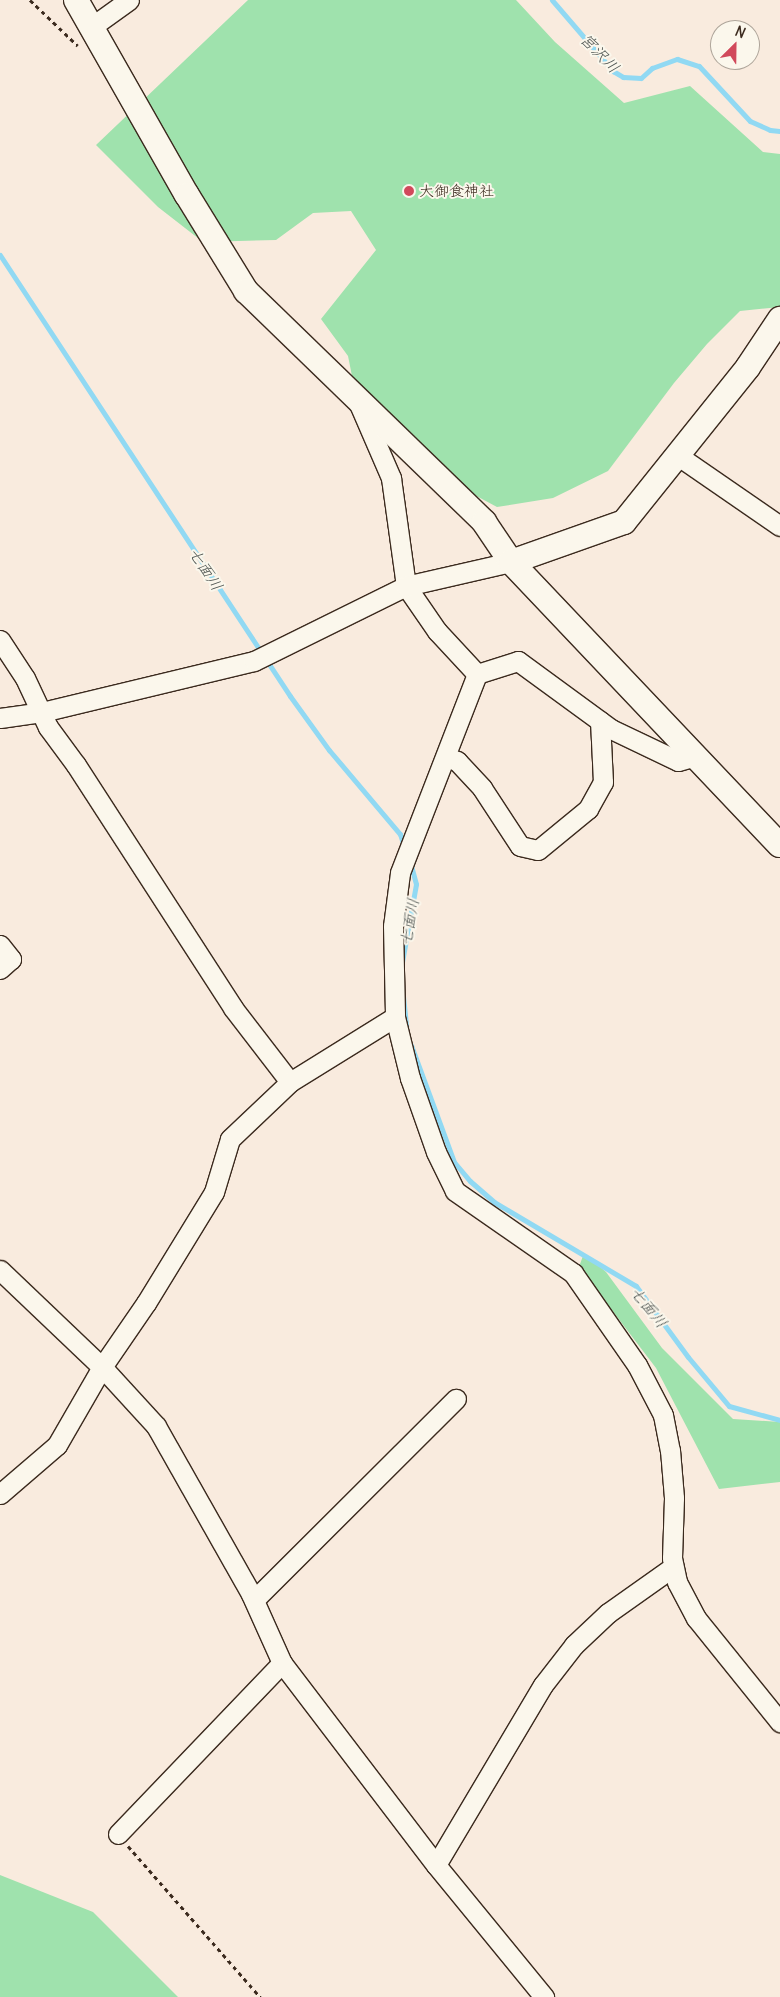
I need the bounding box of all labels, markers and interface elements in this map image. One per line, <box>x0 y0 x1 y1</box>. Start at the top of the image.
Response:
north arrow <box>710 20 760 70</box>
text: N <box>732 22 748 42</box>
water label: 宮沢川 <box>576 29 624 77</box>
place label: 大御食神社 <box>419 182 494 200</box>
marker: 大御食神社 <box>403 185 415 197</box>
water label: 七面川 <box>185 544 227 594</box>
water label: 七面川 <box>395 897 423 947</box>
water label: 七面川 <box>626 1282 672 1332</box>

